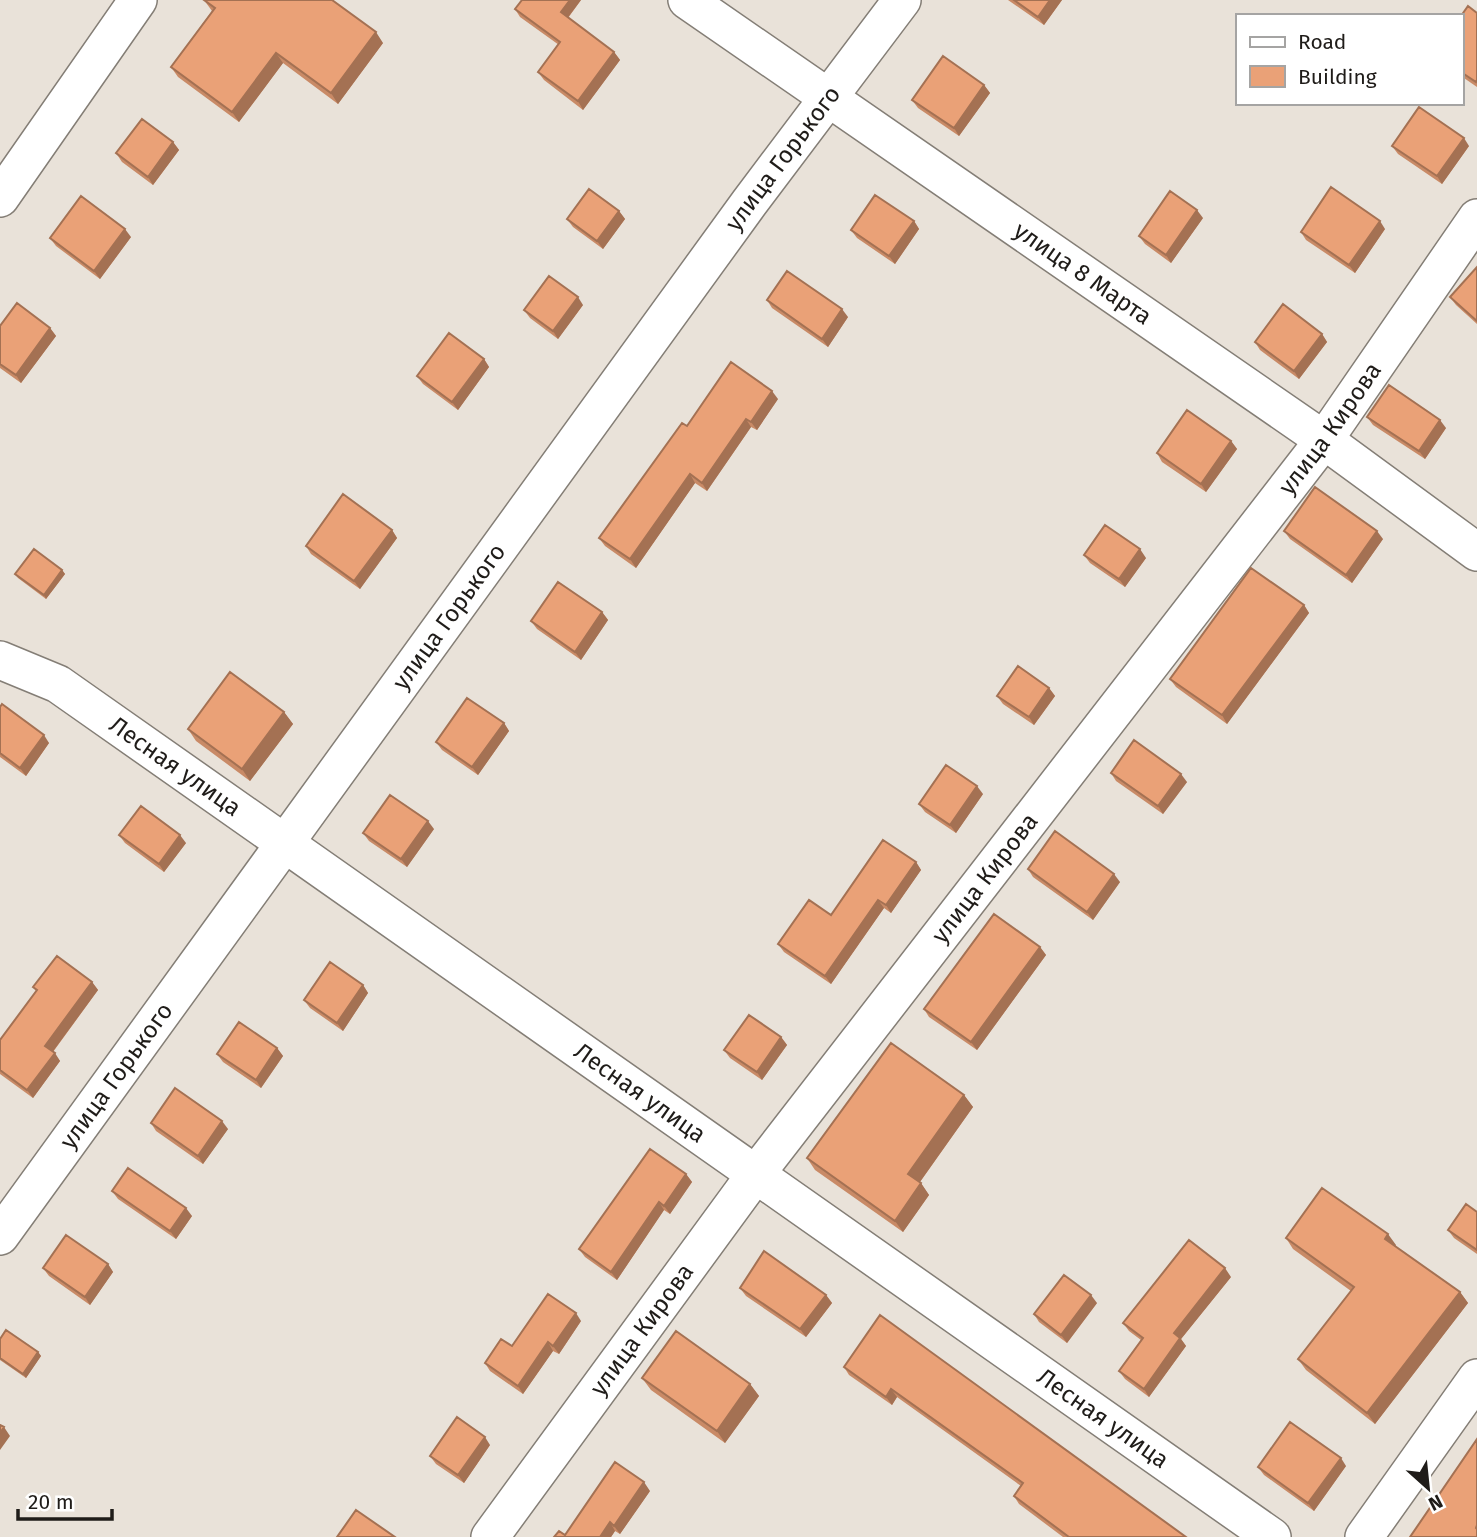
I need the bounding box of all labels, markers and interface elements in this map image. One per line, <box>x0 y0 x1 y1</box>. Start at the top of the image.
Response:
legend <box>1236 14 1463 105</box>
text: Road <box>1298 29 1346 55</box>
text: Building <box>1298 64 1377 90</box>
street label: улица Горького <box>720 80 846 236</box>
street label: улица 8 Марта <box>1008 216 1157 331</box>
street label: улица Кирова <box>1273 357 1387 500</box>
street label: улица Горького <box>387 538 511 695</box>
street label: Лесная улица <box>104 711 246 822</box>
street label: улица Кирова <box>926 808 1044 949</box>
street label: улица Горького <box>54 997 179 1154</box>
street label: Лесная улица <box>569 1037 711 1149</box>
street label: улица Кирова <box>584 1258 699 1401</box>
street label: Лесная улица <box>1032 1363 1174 1474</box>
north arrow <box>1393 1453 1463 1523</box>
scale bar <box>18 1478 112 1522</box>
text: 20 m <box>28 1489 74 1515</box>
text: N <box>1425 1490 1446 1516</box>

